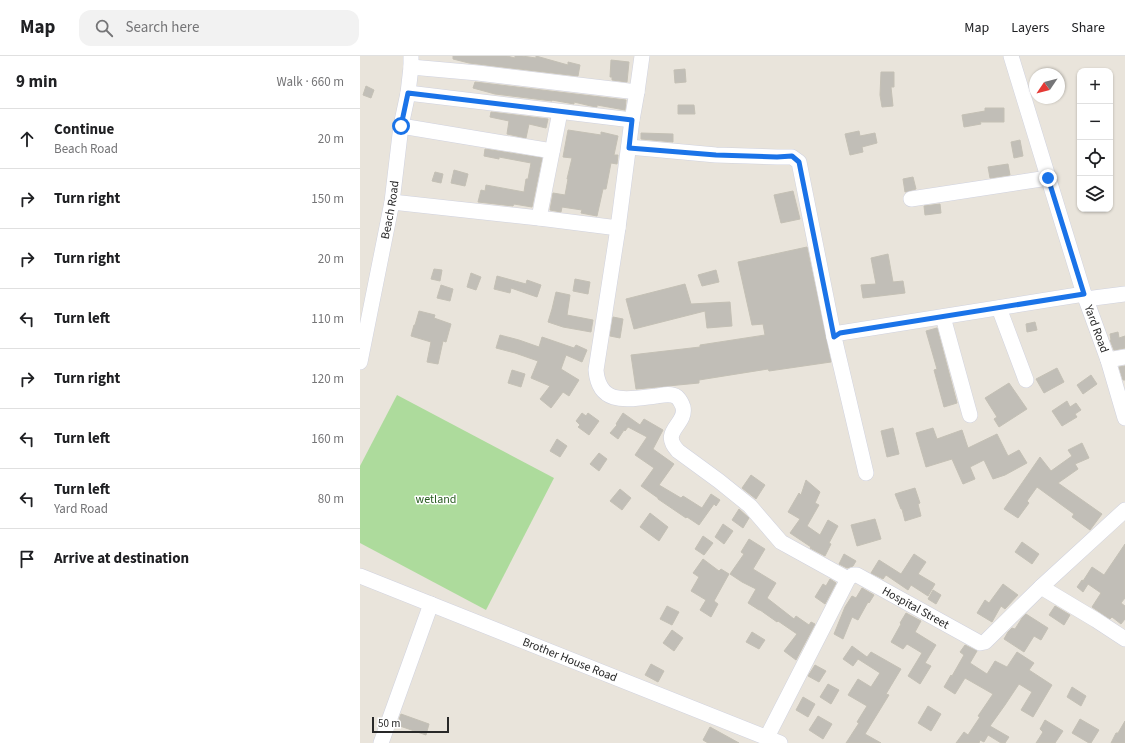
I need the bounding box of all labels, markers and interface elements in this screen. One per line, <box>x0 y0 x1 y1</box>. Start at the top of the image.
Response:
search box <box>79 10 359 46</box>
text: Map <box>20 14 55 41</box>
icon: search <box>93 17 115 39</box>
text: Search here <box>125 17 199 38</box>
text: Map <box>964 18 989 38</box>
text: Layers <box>1011 18 1049 38</box>
text: Share <box>1071 18 1105 38</box>
north arrow <box>1029 68 1065 104</box>
map controls <box>1077 68 1113 212</box>
button: + <box>1077 68 1113 104</box>
text: 9 min <box>16 70 57 94</box>
text: Walk · 660 m <box>276 73 344 91</box>
button: − <box>1077 104 1113 140</box>
route start <box>392 117 410 135</box>
text: Continue <box>54 119 114 140</box>
icon: ahead <box>16 128 38 150</box>
text: 20 m <box>318 130 344 148</box>
text: Beach Road <box>54 140 118 158</box>
button: locate <box>1077 140 1113 176</box>
route end <box>1039 169 1057 187</box>
button: layers <box>1077 176 1113 212</box>
street label: Beach Road <box>377 180 403 241</box>
icon: right <box>16 188 38 210</box>
text: Turn right <box>54 188 120 209</box>
text: 150 m <box>311 190 344 208</box>
icon: right <box>16 248 38 270</box>
text: Turn right <box>54 248 120 269</box>
text: 20 m <box>318 250 344 268</box>
street label: Yard Road <box>1079 302 1113 355</box>
icon: left <box>16 308 38 330</box>
text: Turn left <box>54 308 110 329</box>
text: 110 m <box>311 310 344 328</box>
icon: right <box>16 368 38 390</box>
text: Turn right <box>54 368 120 389</box>
text: 120 m <box>311 370 344 388</box>
icon: left <box>16 428 38 450</box>
text: Turn left <box>54 428 110 449</box>
text: 160 m <box>311 430 344 448</box>
text: Turn left <box>54 479 110 500</box>
icon: left <box>16 488 38 510</box>
text: 80 m <box>318 490 344 508</box>
park label: wetland <box>416 491 456 508</box>
text: Yard Road <box>54 500 108 518</box>
icon: arrive <box>16 548 38 570</box>
text: Arrive at destination <box>54 548 189 569</box>
street label: Hospital Street <box>879 582 952 633</box>
street label: Brother House Road <box>520 633 620 686</box>
scale bar <box>372 715 449 734</box>
text: 50 m <box>378 716 400 731</box>

